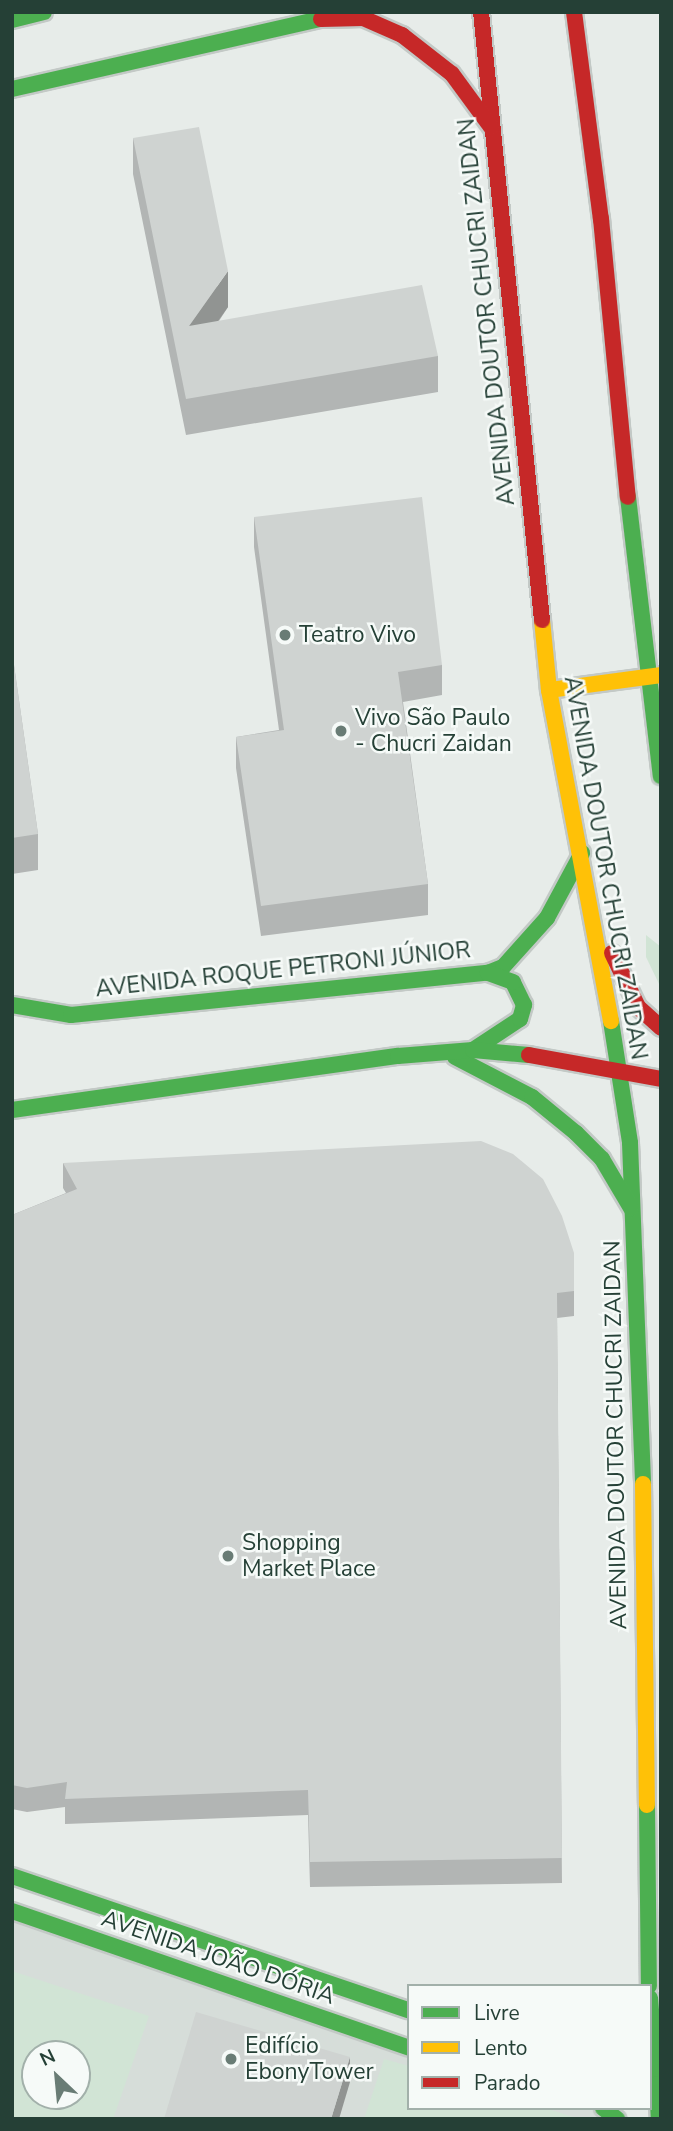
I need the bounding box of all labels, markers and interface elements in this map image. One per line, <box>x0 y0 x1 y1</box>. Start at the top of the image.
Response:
street label: AVENIDA DOUTOR CHUCRI ZAIDAN <box>453 117 521 507</box>
place label: Teatro Vivo <box>299 621 416 649</box>
marker: Teatro Vivo <box>277 627 293 643</box>
street label: AVENIDA DOUTOR CHUCRI ZAIDAN <box>558 674 652 1062</box>
place label: Vivo São Paulo - Chucri Zaidan <box>355 704 512 758</box>
marker: Vivo São Paulo - Chucri Zaidan <box>333 723 349 739</box>
street label: AVENIDA ROQUE PETRONI JÚNIOR <box>94 937 472 1003</box>
street label: AVENIDA DOUTOR CHUCRI ZAIDAN <box>599 1240 633 1630</box>
place label: Shopping Market Place <box>242 1529 376 1583</box>
marker: Shopping Market Place <box>220 1548 236 1564</box>
street label: AVENIDA JOÃO DÓRIA <box>98 1905 338 2011</box>
legend <box>407 1984 652 2110</box>
text: Livre <box>474 1999 520 2027</box>
place label: Edifício EbonyTower <box>245 2032 374 2086</box>
text: Lento <box>474 2034 527 2062</box>
north arrow <box>21 2040 91 2110</box>
text: N <box>36 2043 60 2073</box>
marker: Edifício EbonyTower <box>223 2051 239 2067</box>
text: Parado <box>474 2069 540 2097</box>

